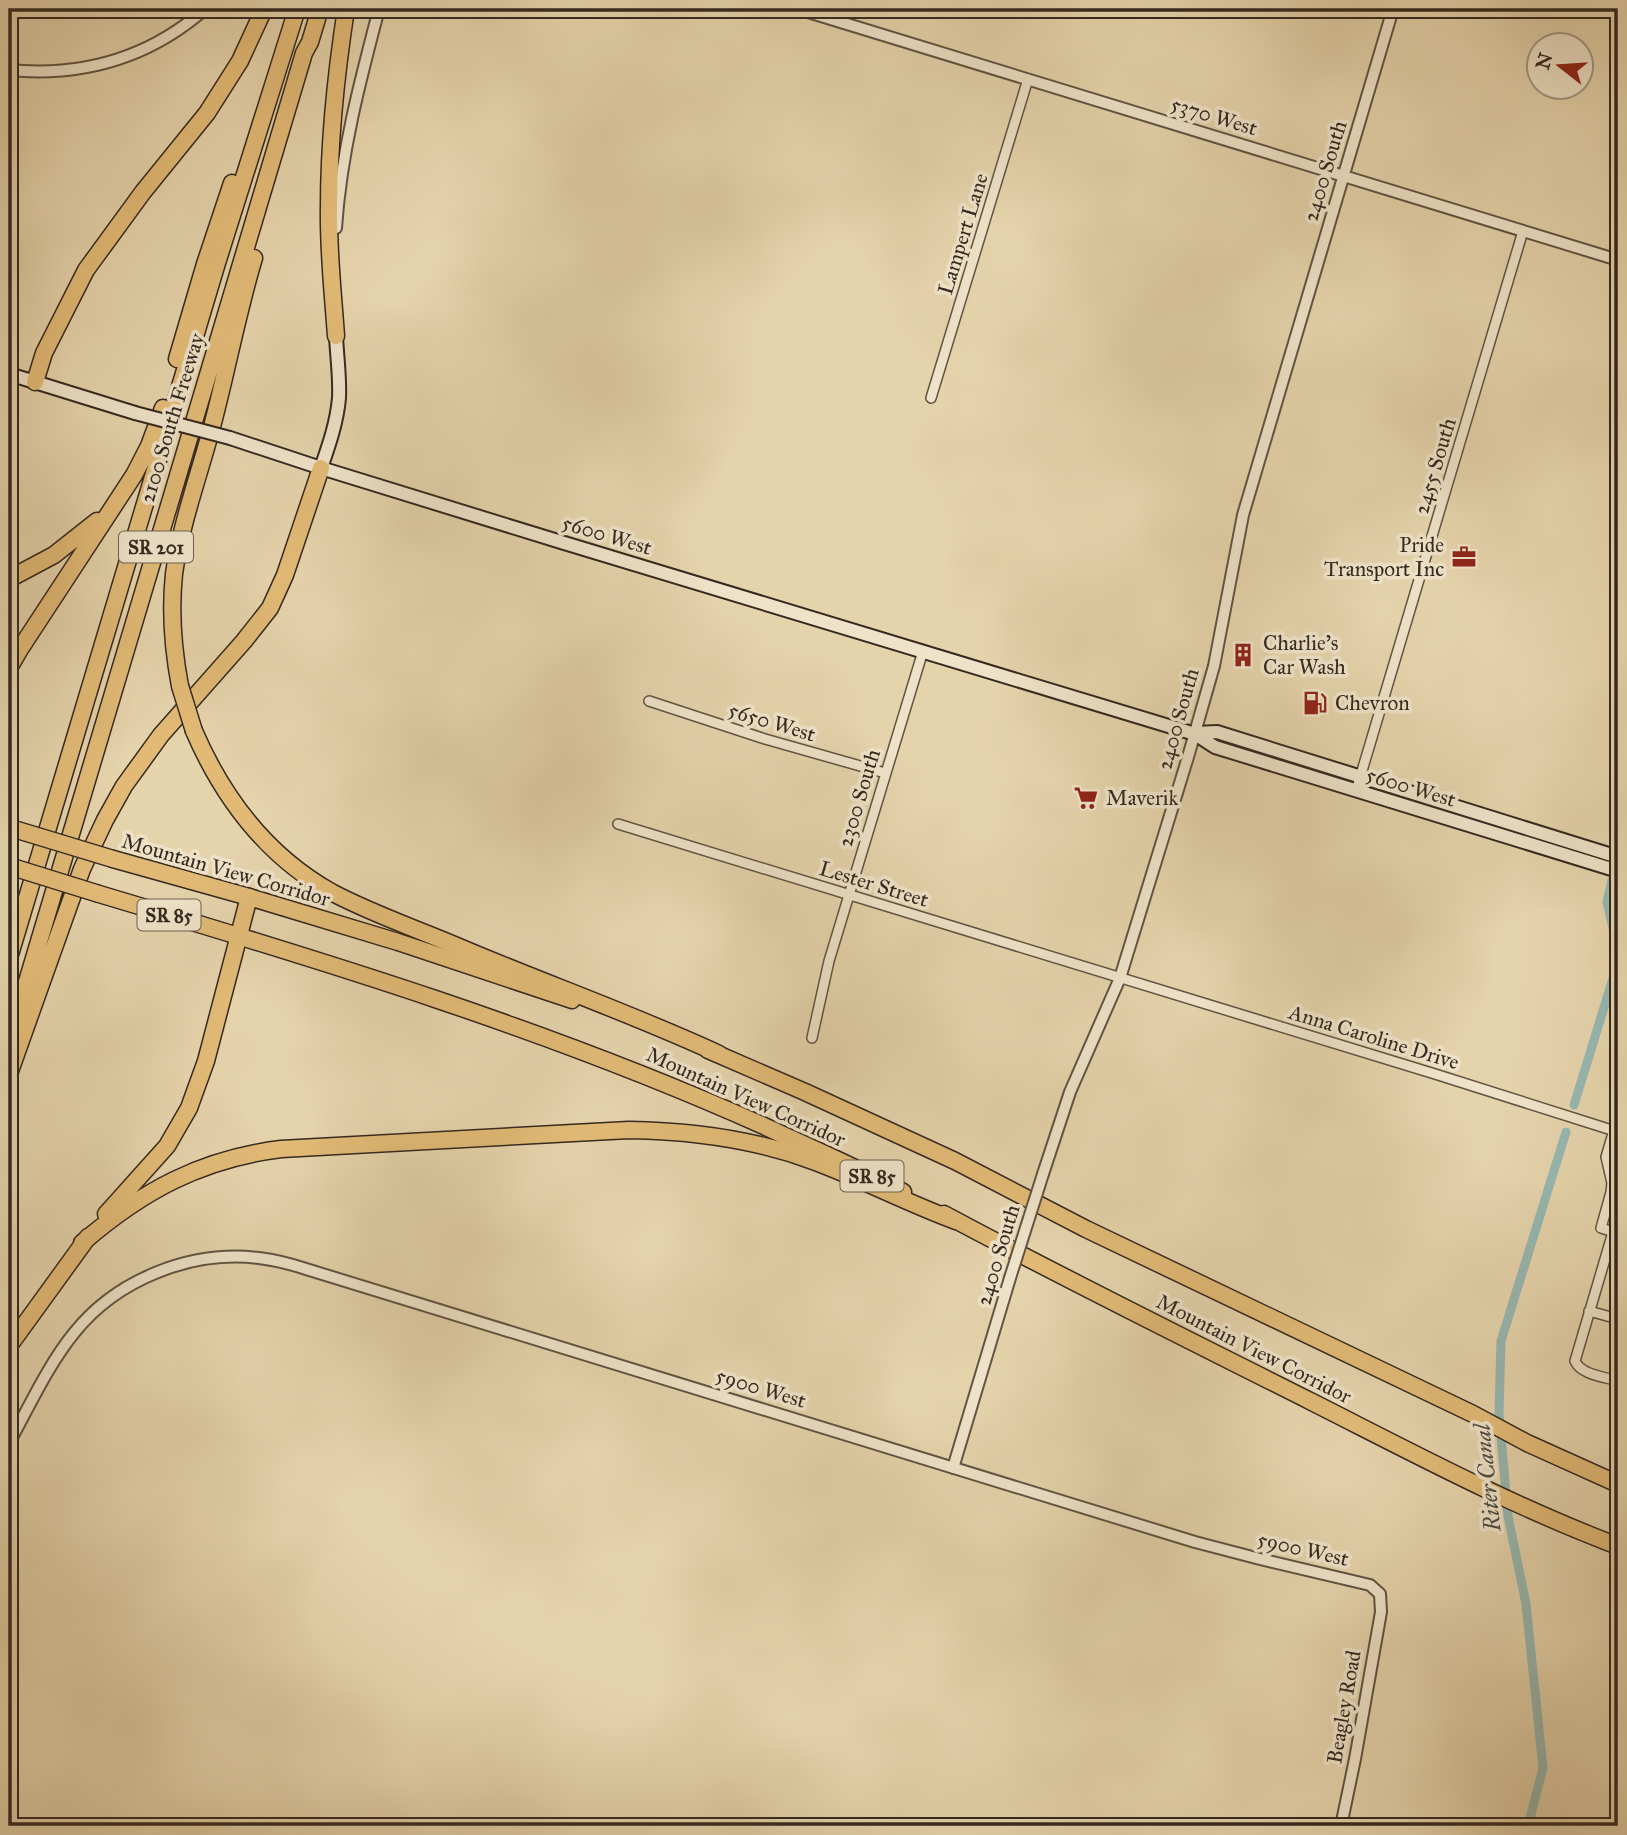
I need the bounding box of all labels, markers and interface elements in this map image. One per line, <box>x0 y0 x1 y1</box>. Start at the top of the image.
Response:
north arrow <box>1526 32 1596 102</box>
text: N <box>1531 50 1558 72</box>
street label: 5370 West <box>1168 91 1261 142</box>
street label: 2400 South <box>1297 117 1353 225</box>
street label: Lampert Lane <box>932 170 994 298</box>
street label: 2100 South Freeway <box>134 329 210 506</box>
street label: 2455 South <box>1408 414 1462 517</box>
street label: 5600 West <box>559 509 656 561</box>
road number: SR 201 <box>119 532 193 562</box>
place label: Pride Transport Inc <box>1324 532 1444 582</box>
office icon: Pride Transport Inc <box>1450 543 1478 571</box>
place label: Charlie's Car Wash <box>1263 630 1346 680</box>
building icon: Charlie's Car Wash <box>1229 641 1257 669</box>
street label: 2400 South <box>1151 665 1205 773</box>
fuel station icon: Chevron <box>1301 689 1329 717</box>
place label: Chevron <box>1335 690 1410 716</box>
street label: 5650 West <box>725 696 819 748</box>
street label: 2300 South <box>832 746 886 850</box>
street label: 5600 West <box>1363 761 1460 813</box>
supermarket icon: Maverik <box>1072 784 1100 812</box>
place label: Maverik <box>1106 785 1179 811</box>
street label: Mountain View Corridor <box>119 828 333 912</box>
street label: Lester Street <box>816 855 932 913</box>
road number: SR 85 <box>138 900 200 931</box>
street label: Anna Caroline Drive <box>1285 998 1462 1075</box>
street label: Mountain View Corridor <box>642 1041 850 1153</box>
road number: SR 85 <box>840 1160 903 1192</box>
street label: 2400 South <box>970 1201 1026 1309</box>
street label: Mountain View Corridor <box>1152 1289 1356 1410</box>
street label: 5900 West <box>713 1362 810 1414</box>
water label: Riter Canal <box>1467 1421 1507 1534</box>
street label: 5900 West <box>1255 1526 1352 1572</box>
street label: Beagley Road <box>1321 1648 1367 1766</box>

